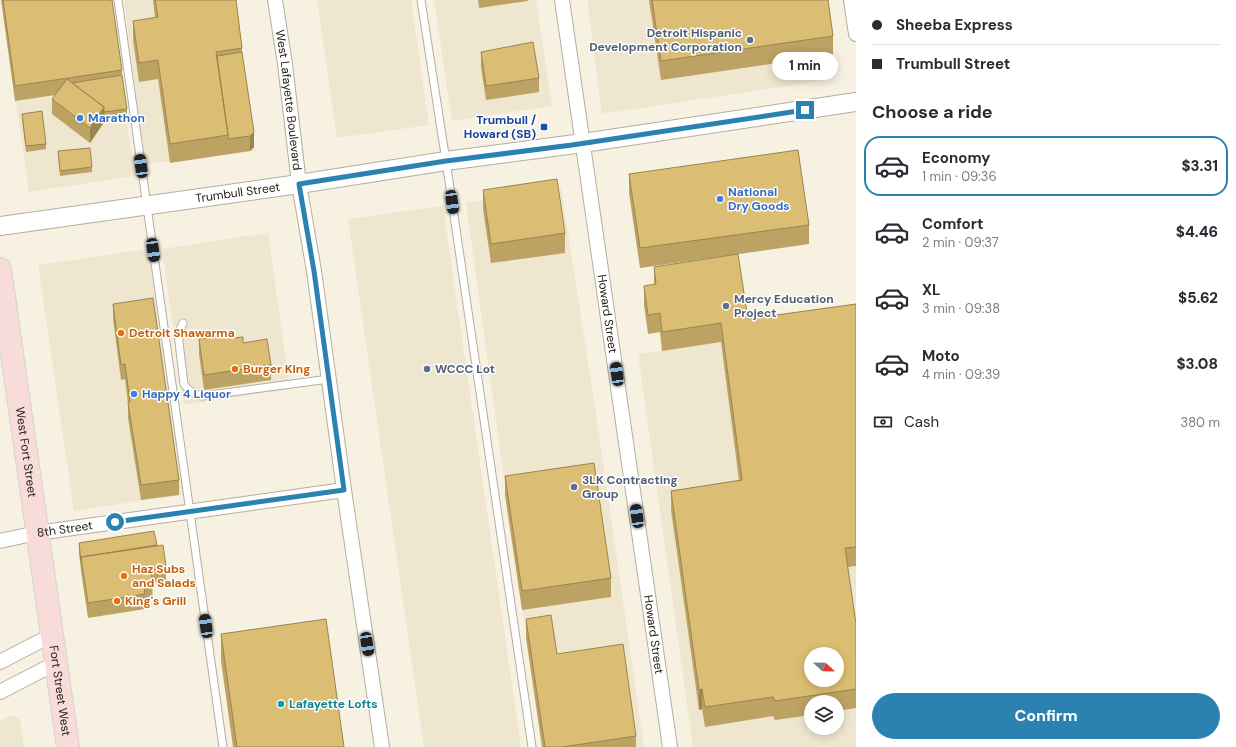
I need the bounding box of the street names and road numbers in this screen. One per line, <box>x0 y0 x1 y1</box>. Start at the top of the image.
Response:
street label: West Lafayette Boulevard <box>272 29 305 171</box>
street label: Trumbull Street <box>194 179 281 206</box>
street label: Howard Street <box>594 273 621 355</box>
street label: West Fort Street <box>12 406 40 499</box>
street label: 8th Street <box>36 517 94 541</box>
street label: Howard Street <box>640 594 667 675</box>
street label: Fort Street West <box>46 644 74 737</box>

